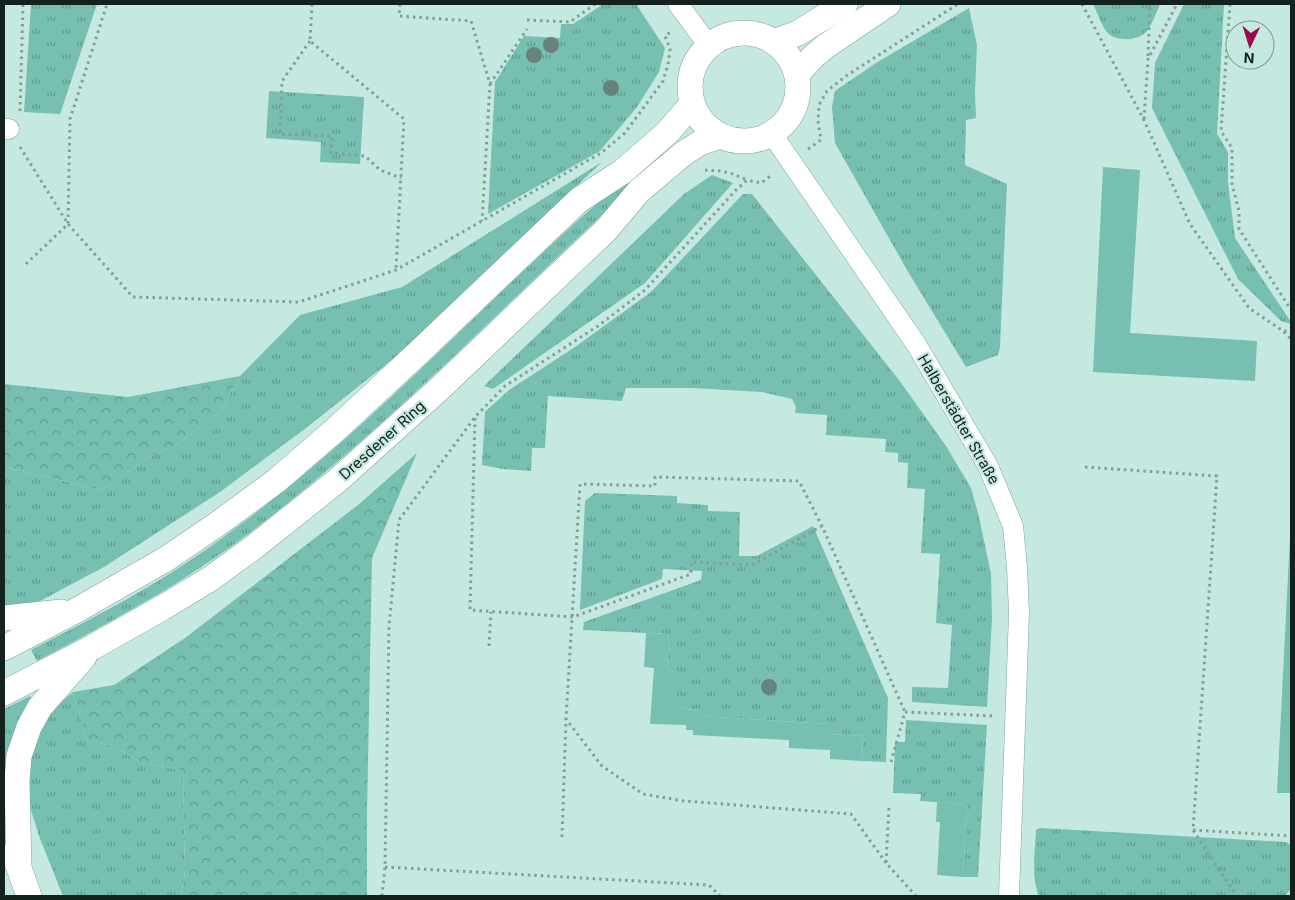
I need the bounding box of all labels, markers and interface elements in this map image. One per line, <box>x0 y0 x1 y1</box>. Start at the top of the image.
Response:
north arrow <box>1225 20 1275 70</box>
text: N <box>1243 50 1255 67</box>
street label: Halberstädter Straße <box>914 350 1004 488</box>
street label: Dresdener Ring <box>335 396 429 484</box>

